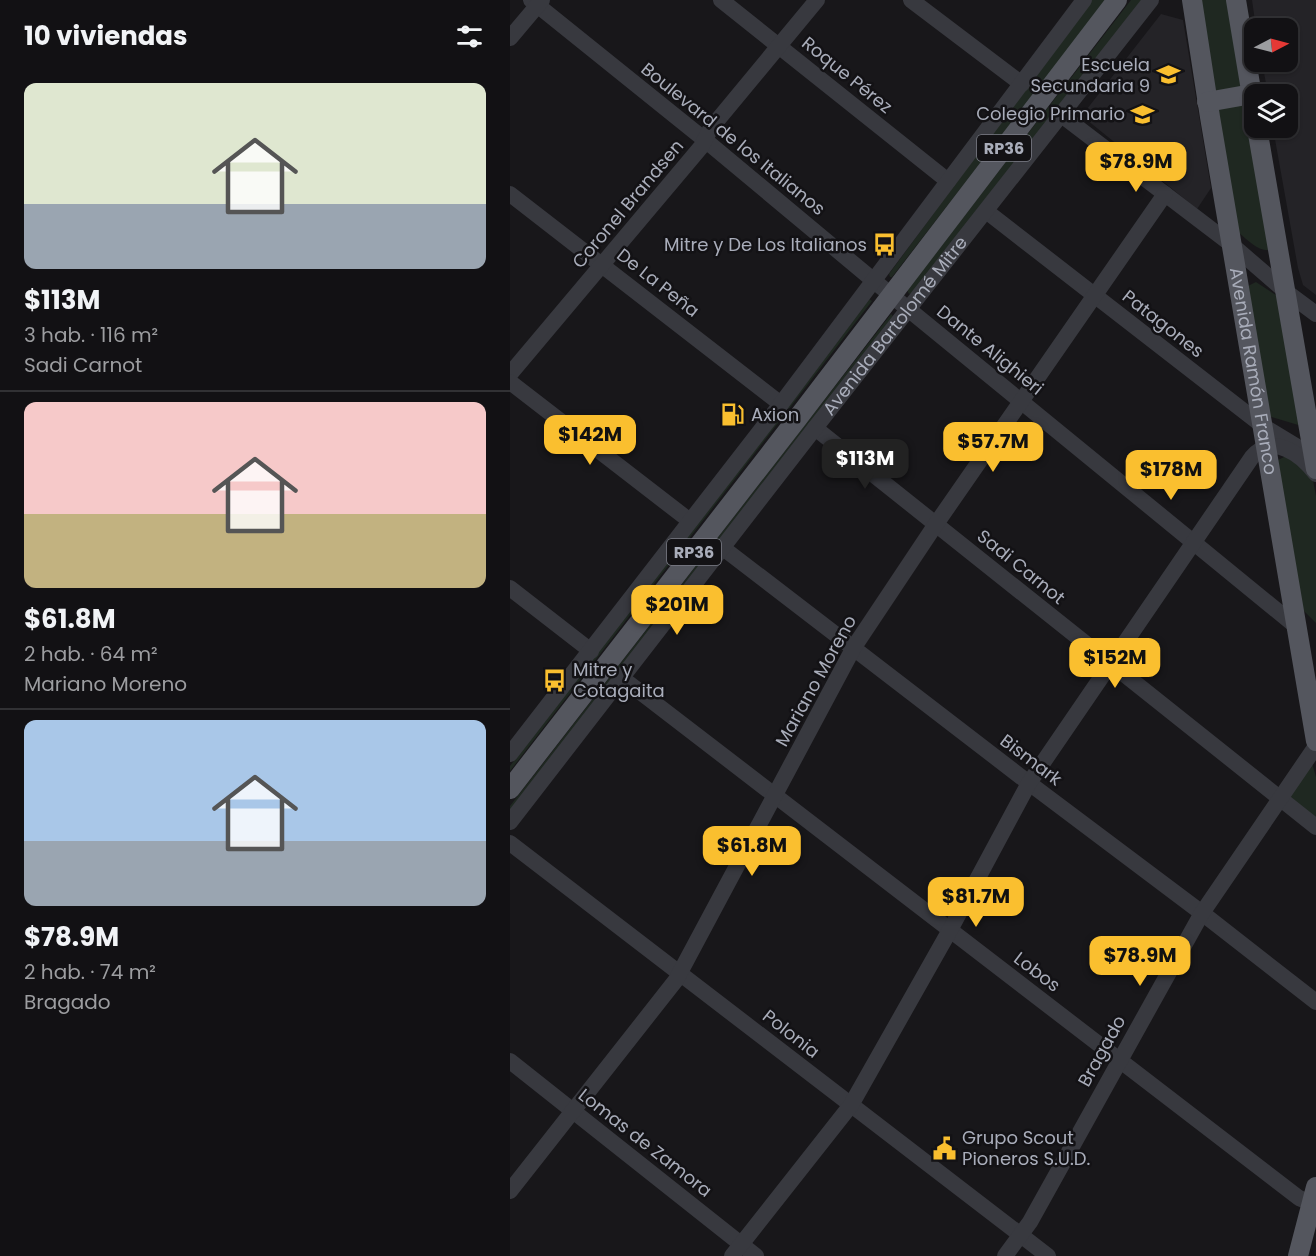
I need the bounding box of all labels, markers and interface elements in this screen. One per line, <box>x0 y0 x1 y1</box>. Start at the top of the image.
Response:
text: 10 viviendas <box>24 18 188 54</box>
north arrow <box>1244 18 1298 72</box>
map controls <box>1244 18 1298 138</box>
icon: filters <box>453 20 486 53</box>
street label: Roque Pérez <box>797 30 898 119</box>
place label: Escuela Secundaria 9 <box>1031 52 1150 98</box>
street label: Boulevard de los Italianos <box>636 56 831 221</box>
school or university icon: Escuela Secundaria 9 <box>1155 62 1181 88</box>
button: layers <box>1244 84 1298 138</box>
place label: Colegio Primario <box>976 101 1125 126</box>
school or university icon: Colegio Primario <box>1130 101 1156 127</box>
icon: home <box>201 122 309 230</box>
street label: Coronel Brandsen <box>566 134 689 273</box>
road number: RP36 <box>977 135 1031 161</box>
pin: $78.9M <box>1087 142 1185 193</box>
text: $78.9M <box>1099 147 1173 175</box>
street label: Avenida Bartolomé Mitre <box>817 231 973 420</box>
place label: Mitre y De Los Italianos <box>664 232 867 257</box>
bus stop icon: Mitre y De Los Italianos <box>872 232 898 258</box>
street label: De La Peña <box>612 242 705 323</box>
street label: Avenida Ramón Franco <box>1224 265 1284 477</box>
text: $113M <box>24 282 100 318</box>
street label: Patagones <box>1117 284 1209 363</box>
street label: Dante Alighieri <box>932 299 1049 400</box>
text: 3 hab. · 116 m² <box>24 321 158 349</box>
text: Sadi Carnot <box>24 351 142 379</box>
fuel station icon: Axion <box>720 402 746 428</box>
place label: Axion <box>751 402 799 427</box>
pin: $142M <box>548 415 632 466</box>
text: $142M <box>558 420 622 448</box>
pin: $57.7M <box>944 422 1042 473</box>
text: $57.7M <box>957 427 1029 455</box>
pin: $113M <box>823 439 907 490</box>
icon: home <box>201 441 309 549</box>
text: $113M <box>836 444 894 472</box>
pin: $178M <box>1129 450 1213 501</box>
text: $178M <box>1140 455 1202 483</box>
street label: Sadi Carnot <box>972 523 1071 610</box>
road number: RP36 <box>667 539 721 565</box>
pin: $201M <box>635 585 719 636</box>
text: $201M <box>645 590 709 618</box>
text: $61.8M <box>24 601 116 637</box>
street label: Mariano Moreno <box>769 611 862 751</box>
pin: $152M <box>1073 638 1157 689</box>
text: 2 hab. · 64 m² <box>24 640 158 668</box>
text: $152M <box>1083 643 1147 671</box>
place label: Mitre y Cotagaita <box>573 657 665 703</box>
bus stop icon: Mitre y Cotagaita <box>542 667 568 693</box>
text: Mariano Moreno <box>24 670 187 698</box>
street label: Bismark <box>995 728 1068 792</box>
icon: home <box>201 759 309 867</box>
pin: $61.8M <box>703 826 801 877</box>
text: $61.8M <box>717 831 787 859</box>
pin: $81.7M <box>927 877 1025 928</box>
text: $81.7M <box>942 882 1010 910</box>
text: $78.9M <box>24 919 119 955</box>
pin: $78.9M <box>1091 936 1189 987</box>
text: $78.9M <box>1103 941 1177 969</box>
street label: Lobos <box>1009 946 1066 997</box>
text: 2 hab. · 74 m² <box>24 958 156 986</box>
text: Bragado <box>24 988 111 1016</box>
street label: Polonia <box>758 1003 825 1064</box>
street label: Bragado <box>1072 1011 1131 1091</box>
street label: Lomas de Zamora <box>573 1083 717 1203</box>
place label: Grupo Scout Pioneros S.U.D. <box>962 1125 1090 1171</box>
public building icon: Grupo Scout Pioneros S.U.D. <box>931 1135 957 1161</box>

